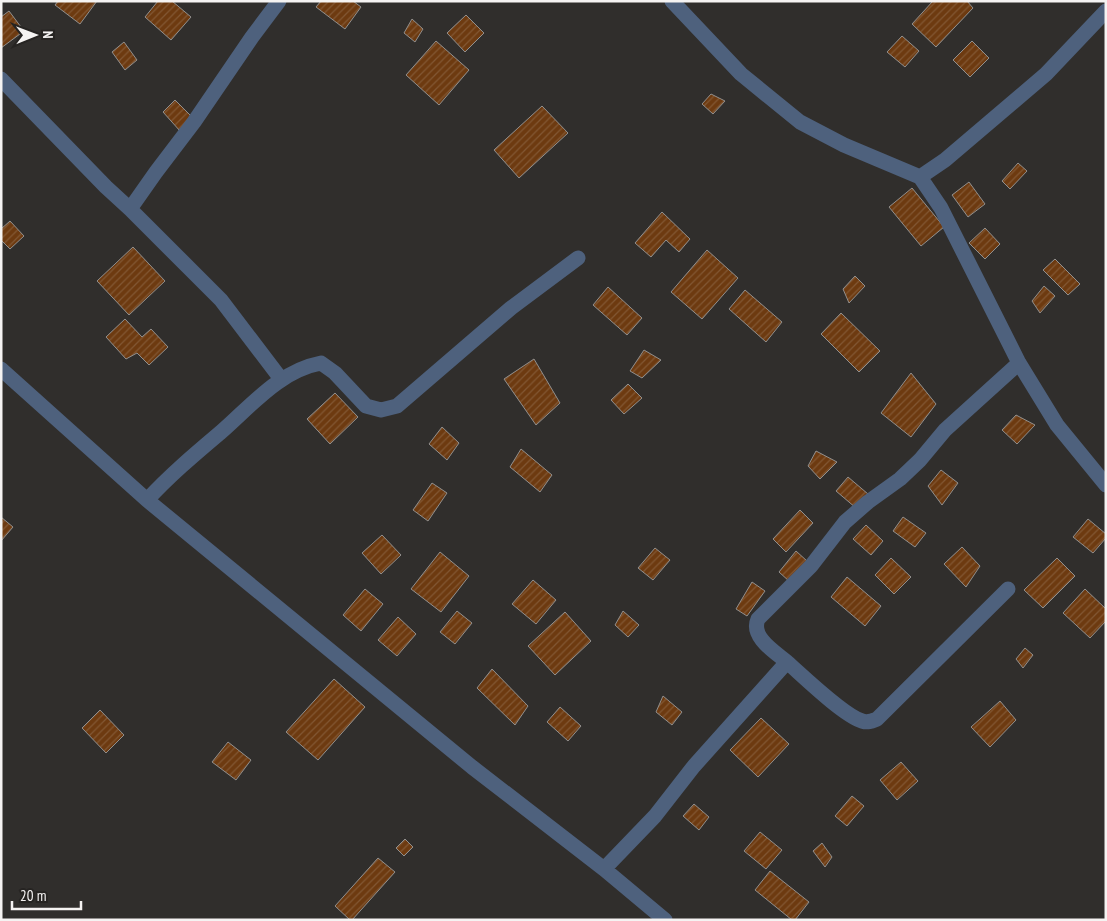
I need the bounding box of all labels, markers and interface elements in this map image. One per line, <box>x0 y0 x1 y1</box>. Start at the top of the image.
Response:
north arrow <box>10 10 60 60</box>
text: N <box>39 31 57 39</box>
scale bar <box>12 878 81 910</box>
text: 20 m <box>20 886 46 905</box>

